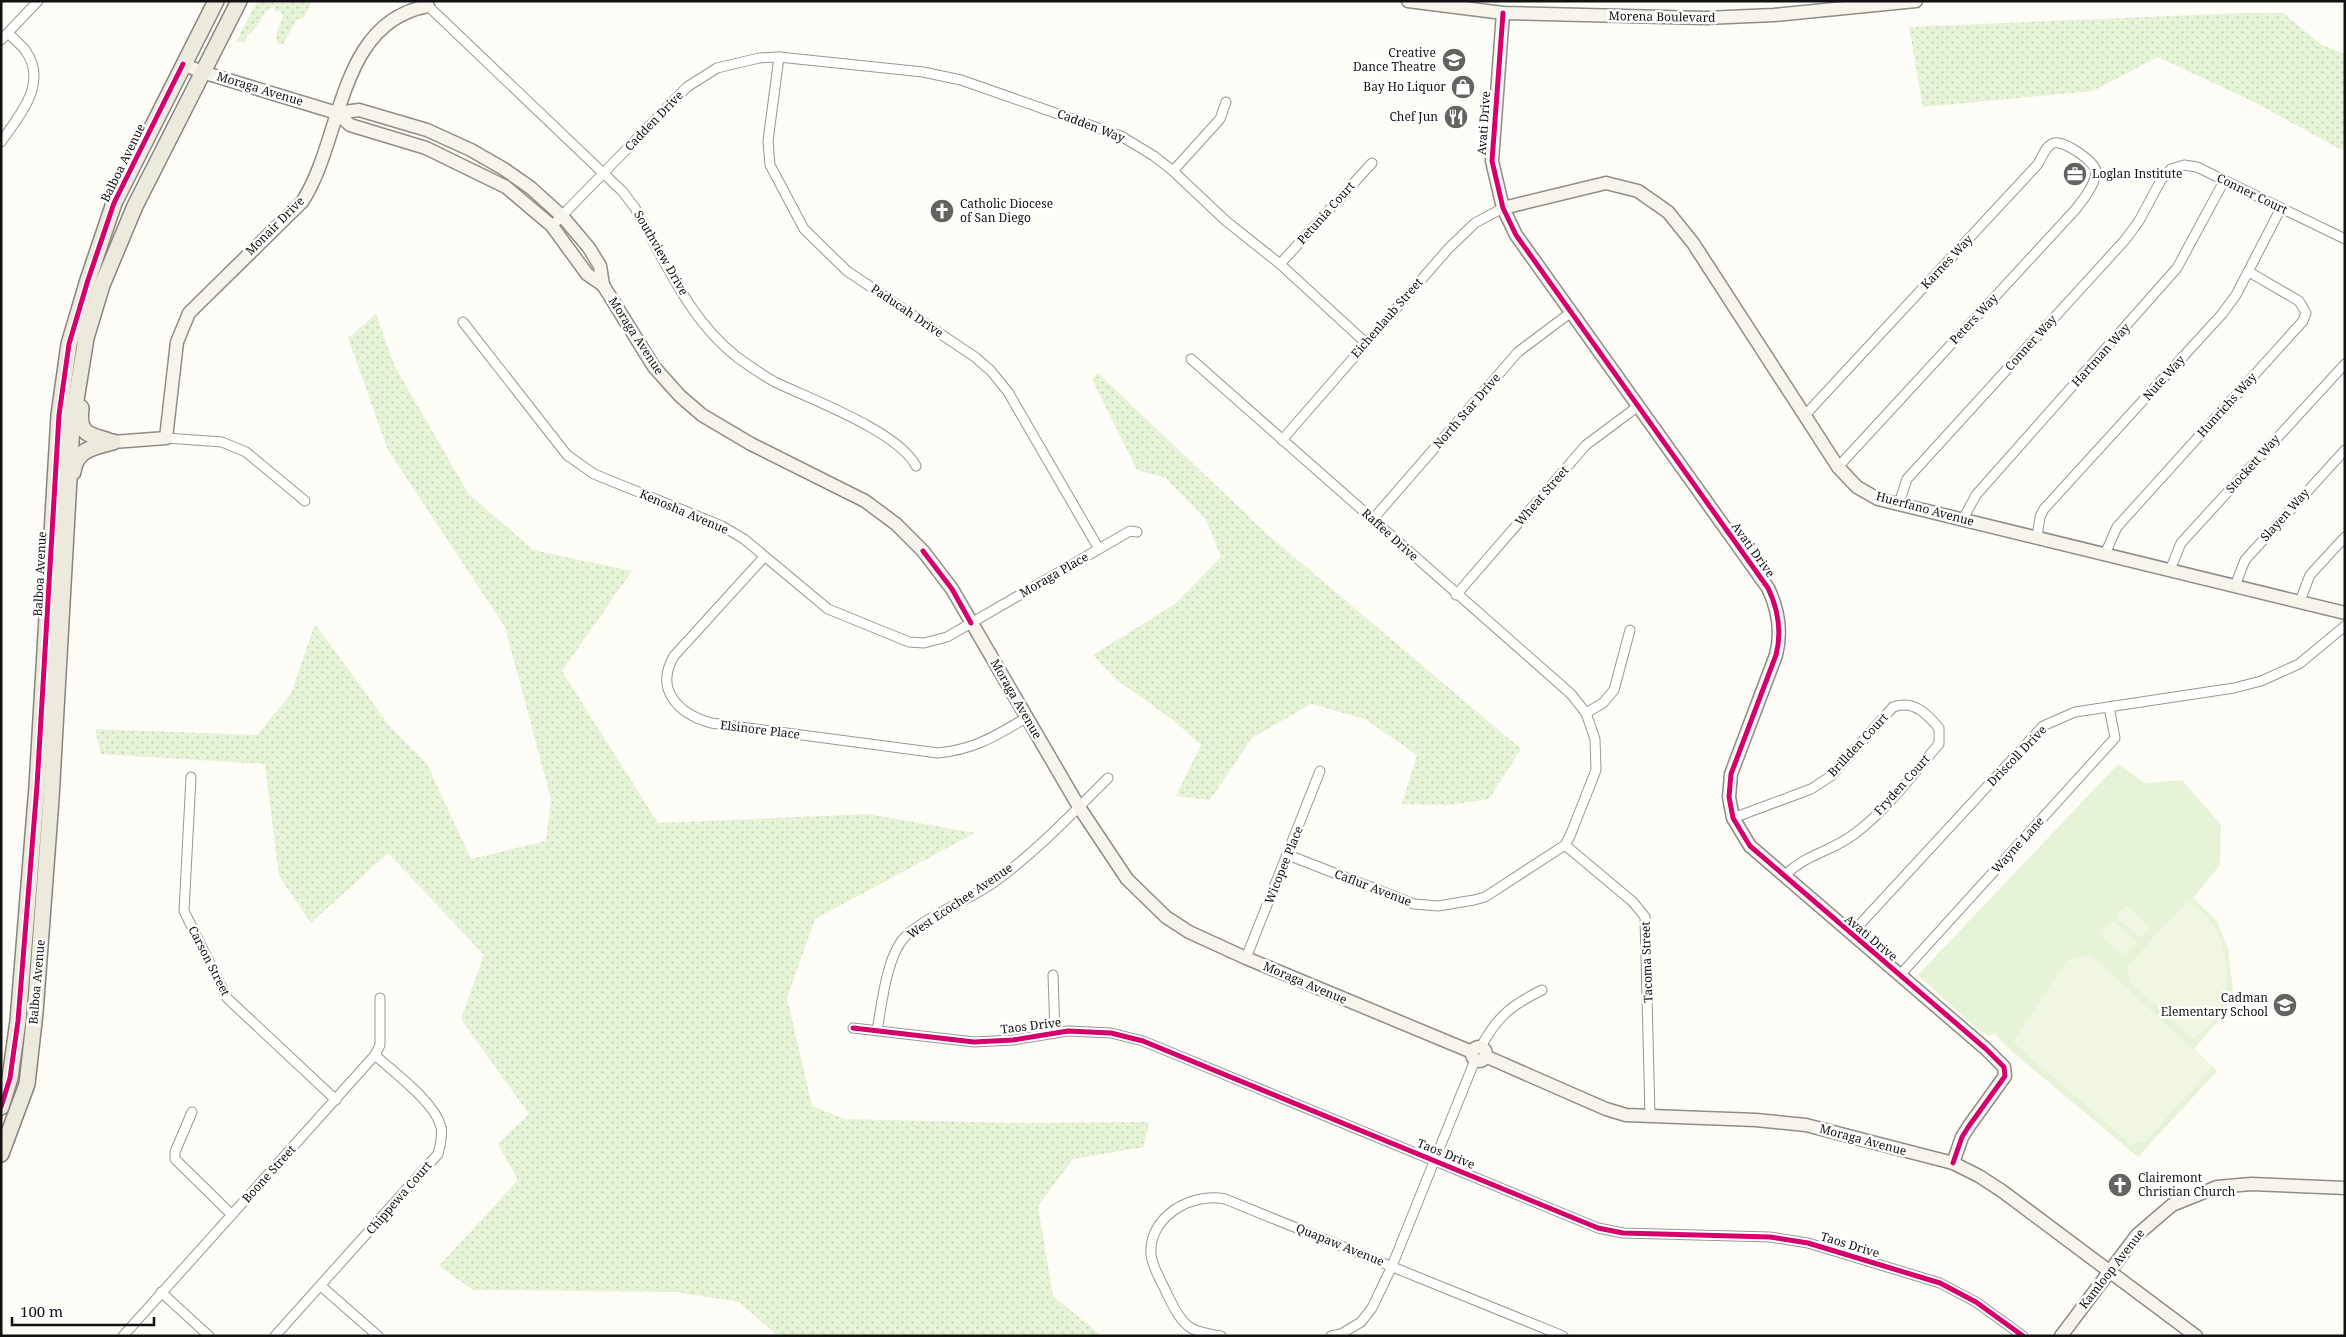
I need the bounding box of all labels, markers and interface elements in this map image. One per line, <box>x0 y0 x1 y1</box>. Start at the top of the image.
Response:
street label: Morena Boulevard <box>1608 7 1716 26</box>
place label: Creative Dance Theatre <box>1353 44 1436 75</box>
school or university icon: Creative Dance Theatre <box>1441 47 1467 73</box>
street label: Moraga Avenue <box>215 67 305 110</box>
shop icon: Bay Ho Liquor <box>1450 74 1476 100</box>
place label: Bay Ho Liquor <box>1363 78 1446 95</box>
street label: Cadden Drive <box>621 87 687 155</box>
street label: Avati Drive <box>1473 90 1494 156</box>
restaurant icon: Chef Jun <box>1443 104 1469 130</box>
street label: Cadden Way <box>1055 105 1128 146</box>
place label: Chef Jun <box>1389 108 1438 125</box>
street label: Balboa Avenue <box>96 121 149 205</box>
office icon: Loglan Institute <box>2062 161 2088 187</box>
place label: Loglan Institute <box>2092 165 2182 182</box>
street label: Conner Court <box>2214 169 2290 218</box>
street label: Petunia Court <box>1293 178 1358 248</box>
street label: Monair Drive <box>241 192 308 259</box>
place label: Catholic Diocese of San Diego <box>960 195 1053 226</box>
church icon: Catholic Diocese of San Diego <box>929 198 955 224</box>
street label: Southview Drive <box>630 207 693 298</box>
street label: Karnes Way <box>1917 231 1976 293</box>
street label: Eichenlaub Street <box>1347 274 1426 361</box>
street label: Paducah Drive <box>868 280 947 341</box>
street label: Peters Way <box>1946 289 2002 348</box>
street label: Moraga Avenue <box>605 294 668 378</box>
street label: Conner Way <box>2001 311 2061 374</box>
street label: Hartman Way <box>2068 319 2134 390</box>
street label: Nute Way <box>2139 351 2189 404</box>
street label: North Star Drive <box>1429 369 1504 452</box>
street label: Hunrichs Way <box>2193 369 2260 441</box>
street label: Stockett Way <box>2222 431 2284 497</box>
street label: Wheat Street <box>1511 462 1572 529</box>
street label: Slayen Way <box>2256 484 2313 545</box>
street label: Kenosha Avenue <box>637 485 731 538</box>
street label: Huerfano Avenue <box>1874 487 1976 530</box>
street label: Raffee Drive <box>1358 505 1422 565</box>
street label: Avati Drive <box>1728 519 1779 581</box>
street label: Balboa Avenue <box>29 531 50 617</box>
street label: Moraga Place <box>1016 548 1091 601</box>
street label: Moraga Avenue <box>987 656 1046 742</box>
street label: Brillden Court <box>1824 709 1892 780</box>
street label: Elsinore Place <box>719 716 801 743</box>
street label: Driscoll Drive <box>1983 721 2050 790</box>
street label: Fryden Court <box>1870 751 1933 819</box>
street label: Wayne Lane <box>1988 813 2048 877</box>
street label: Wicopee Place <box>1260 823 1307 906</box>
street label: West Ecochee Avenue <box>904 859 1016 942</box>
street label: Caflur Avenue <box>1332 865 1414 910</box>
street label: Avati Drive <box>1841 910 1901 965</box>
street label: Tacoma Street <box>1637 921 1656 1003</box>
street label: Carson Street <box>185 923 234 999</box>
street label: Balboa Avenue <box>24 939 49 1025</box>
street label: Moraga Avenue <box>1261 957 1350 1008</box>
place label: Cadman Elementary School <box>2161 989 2268 1020</box>
school or university icon: Cadman Elementary School <box>2272 992 2298 1018</box>
street label: Taos Drive <box>1000 1013 1062 1038</box>
street label: Moraga Avenue <box>1818 1120 1909 1159</box>
street label: Taos Drive <box>1415 1134 1478 1173</box>
street label: Boone Street <box>238 1141 299 1206</box>
street label: Chippewa Court <box>362 1157 435 1238</box>
place label: Clairemont Christian Church <box>2138 1169 2236 1200</box>
church icon: Clairemont Christian Church <box>2107 1172 2133 1198</box>
street label: Quapaw Avenue <box>1294 1219 1387 1270</box>
street label: Kamloop Avenue <box>2075 1225 2148 1312</box>
street label: Taos Drive <box>1819 1228 1882 1262</box>
scale bar <box>12 1294 155 1326</box>
text: 100 m <box>20 1301 63 1321</box>

